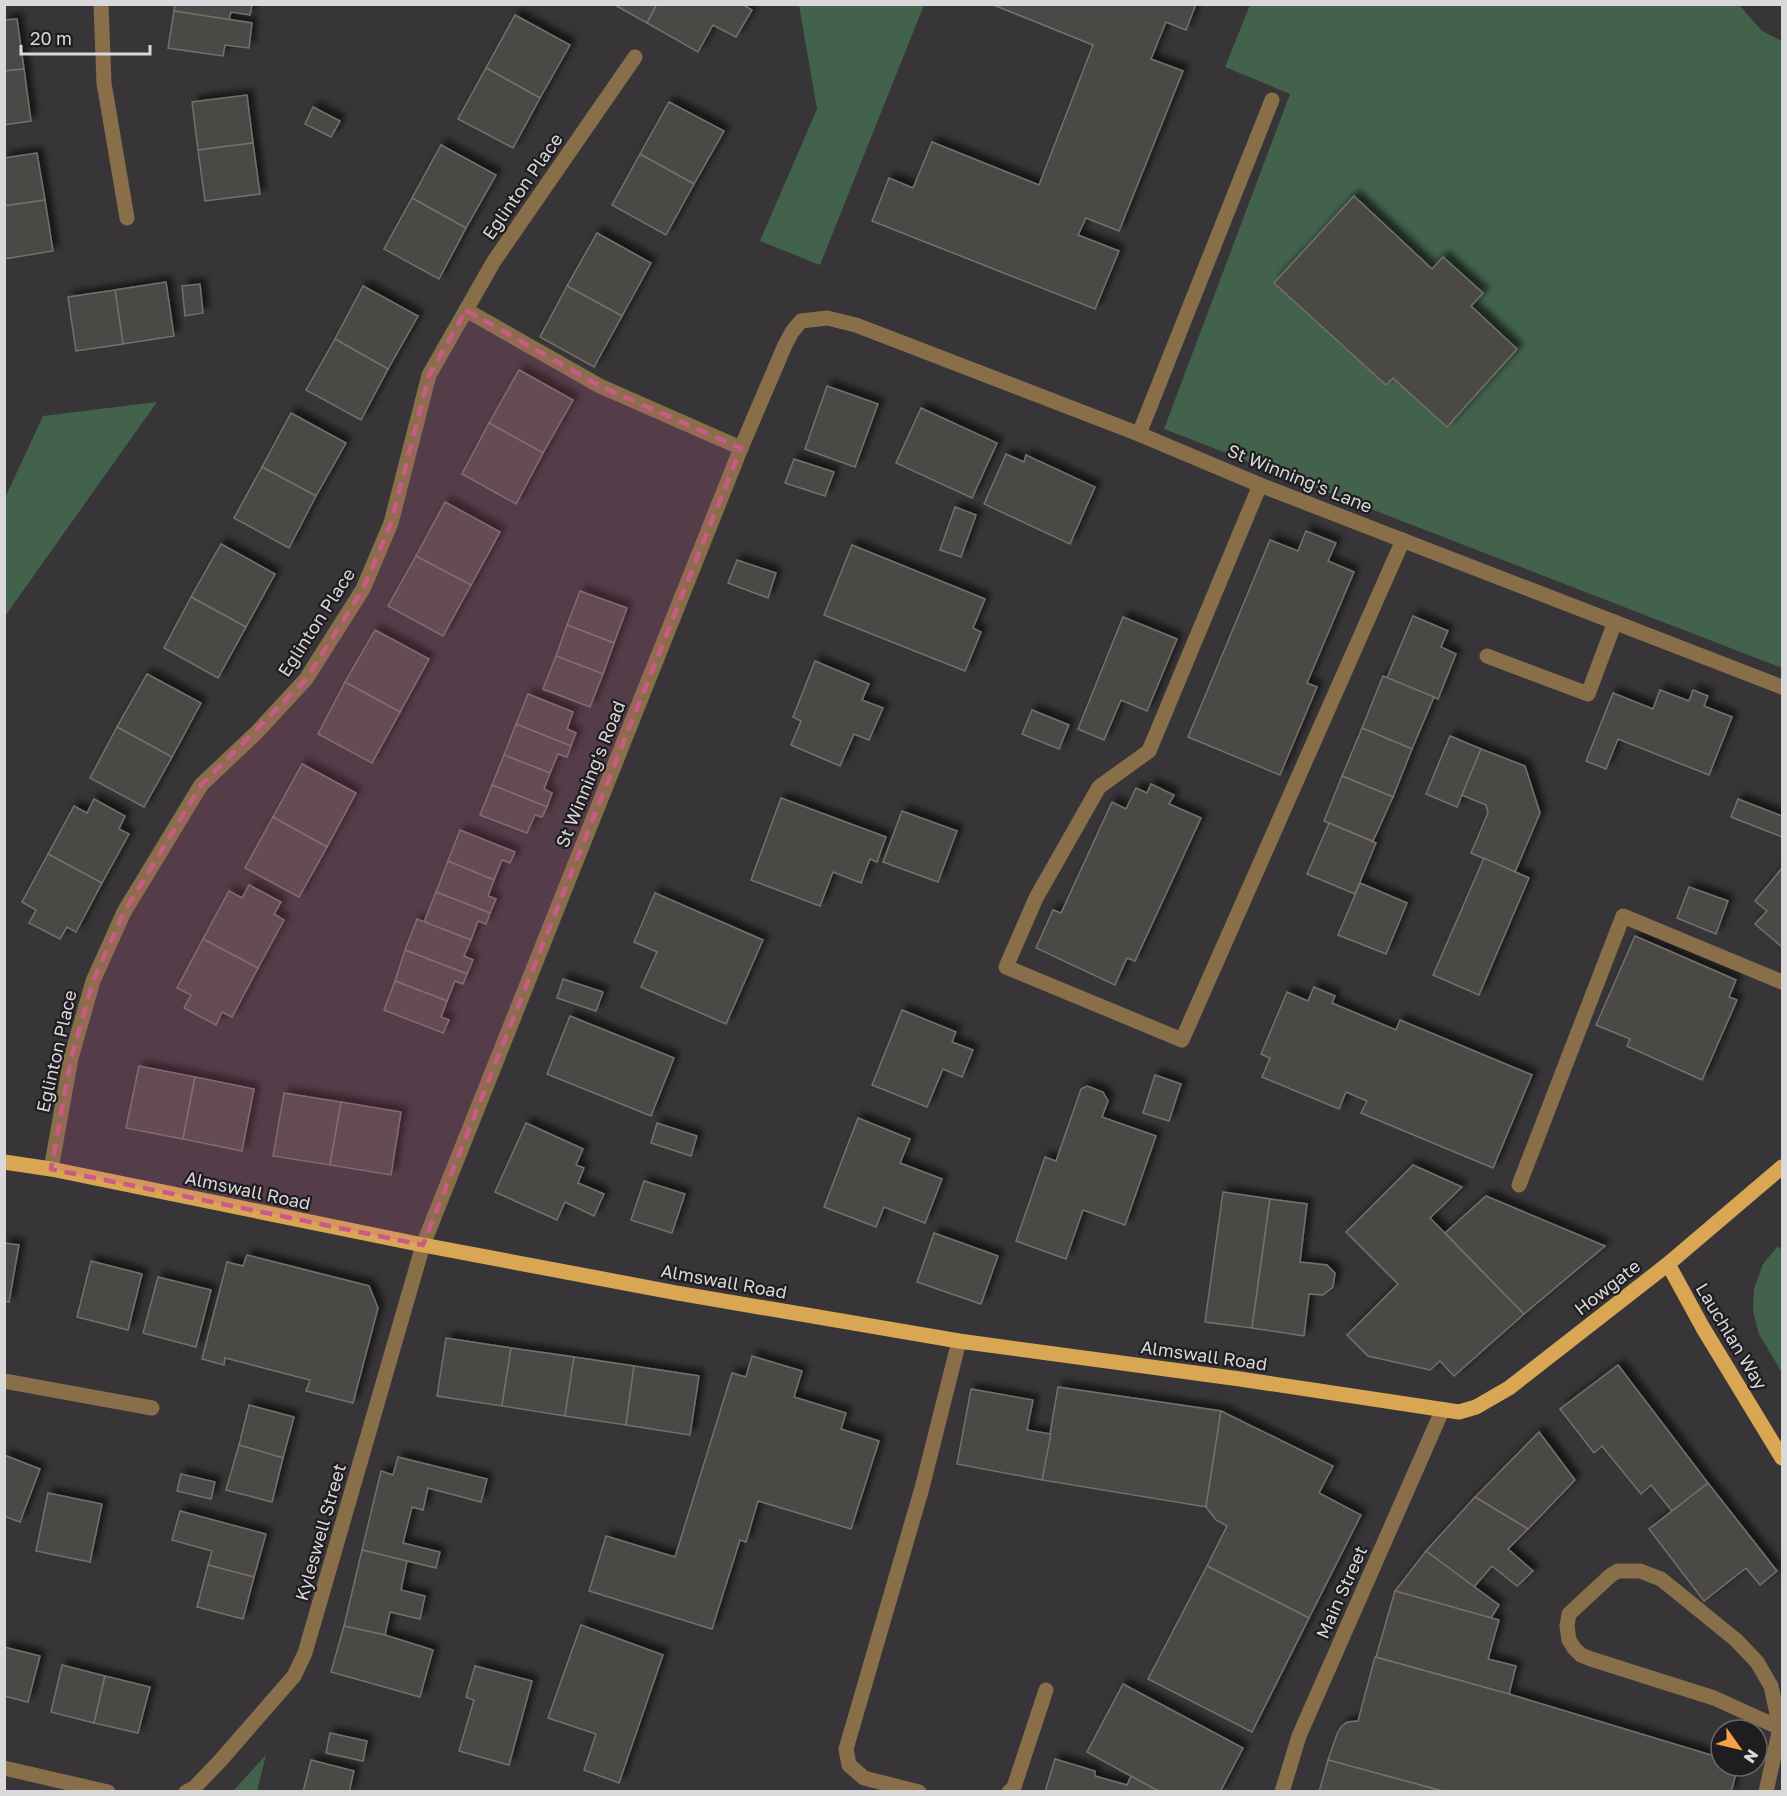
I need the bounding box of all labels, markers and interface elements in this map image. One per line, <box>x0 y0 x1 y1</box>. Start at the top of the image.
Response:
scale bar <box>21 18 150 56</box>
text: 20 m <box>30 27 72 49</box>
street label: Eglinton Place <box>477 129 567 243</box>
street label: St Winning's Lane <box>1224 439 1376 517</box>
street label: Eglinton Place <box>273 564 359 680</box>
street label: St Winning's Road <box>551 697 629 851</box>
street label: Eglinton Place <box>31 988 81 1114</box>
street label: Almswall Road <box>183 1166 313 1214</box>
street label: Howgate <box>1570 1255 1644 1319</box>
street label: Almswall Road <box>659 1259 789 1303</box>
street label: Lauchlan Way <box>1692 1279 1772 1393</box>
street label: Almswall Road <box>1139 1335 1269 1375</box>
street label: Kyleswell Street <box>290 1461 350 1603</box>
street label: Main Street <box>1311 1542 1371 1642</box>
north arrow <box>1709 1718 1769 1778</box>
text: N <box>1740 1746 1763 1767</box>

